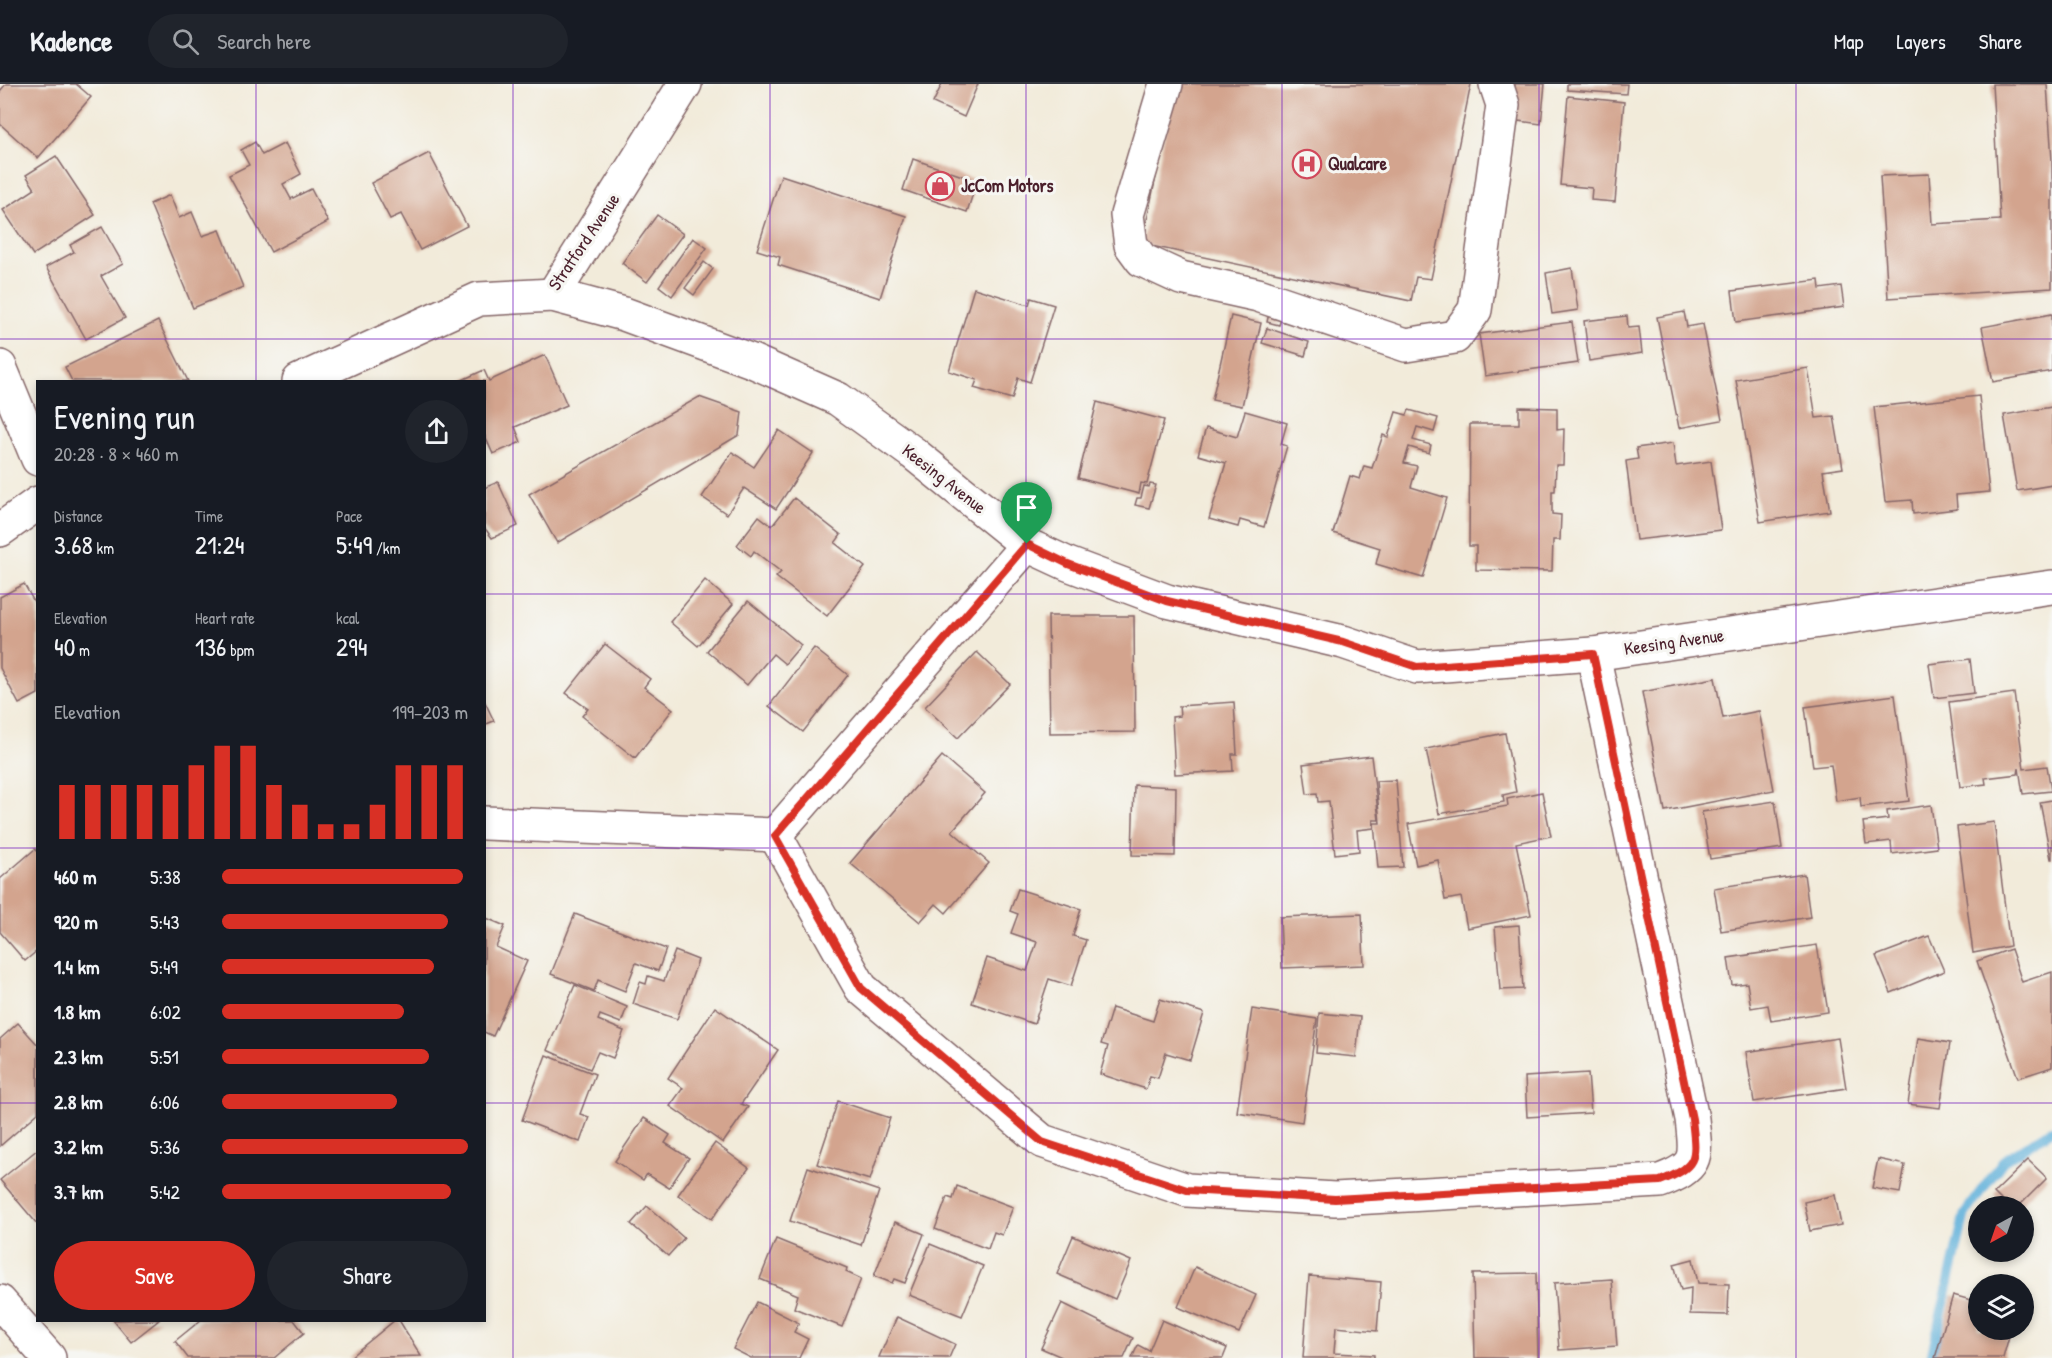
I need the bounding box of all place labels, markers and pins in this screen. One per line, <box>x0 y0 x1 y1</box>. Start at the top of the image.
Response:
hospital icon: Qualcare <box>1291 148 1323 180</box>
place label: Qualcare <box>1328 151 1388 176</box>
shop icon: JcCom Motors <box>924 170 956 202</box>
place label: JcCom Motors <box>961 173 1053 198</box>
pin <box>1001 482 1052 544</box>

